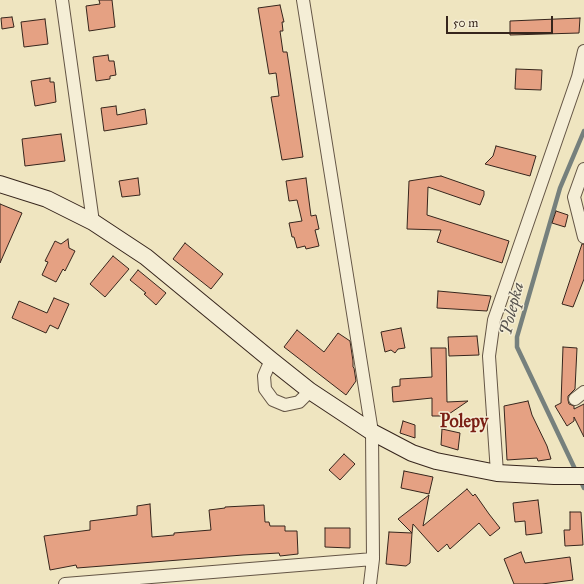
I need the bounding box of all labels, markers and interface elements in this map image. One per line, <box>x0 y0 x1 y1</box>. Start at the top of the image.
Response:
scale bar <box>448 8 555 34</box>
text: 50 m <box>453 16 478 30</box>
water label: Polepka <box>497 281 529 337</box>
district label: Polepy <box>440 412 488 434</box>

